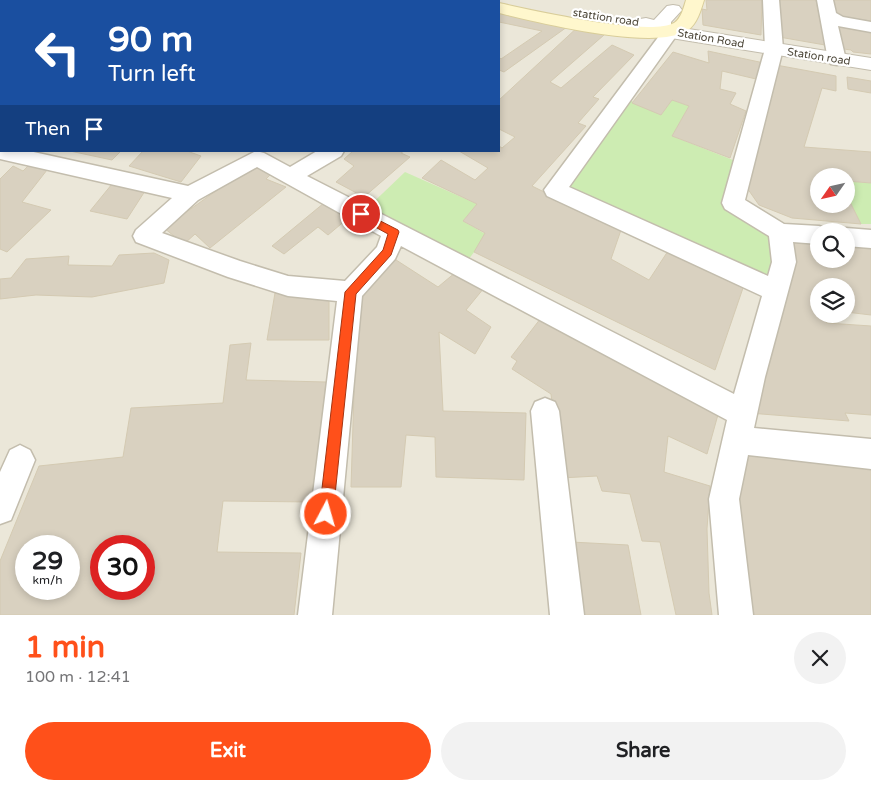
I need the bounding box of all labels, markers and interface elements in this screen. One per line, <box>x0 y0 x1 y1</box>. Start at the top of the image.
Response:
street label: stattion road <box>572 6 640 29</box>
text: 90 m <box>108 19 193 61</box>
icon: left <box>25 20 90 85</box>
street label: Station Road <box>676 26 745 51</box>
street label: Station road <box>786 45 852 68</box>
text: Turn left <box>108 61 196 87</box>
icon: arrive <box>80 115 108 143</box>
text: Then <box>25 118 70 140</box>
north arrow <box>810 168 855 212</box>
map controls <box>810 168 855 323</box>
pin <box>340 193 382 235</box>
icon: arrive <box>347 200 375 228</box>
button: search <box>810 223 855 268</box>
button: layers <box>810 278 855 323</box>
position arrow <box>299 487 351 539</box>
speed limit sign: 30 <box>90 535 155 600</box>
text: 29 <box>32 546 63 576</box>
text: km/h <box>32 573 63 587</box>
text: 1 min <box>25 629 105 666</box>
button: close <box>794 632 846 684</box>
text: 100 m · 12:41 <box>25 667 131 687</box>
button: Exit <box>25 722 431 780</box>
button: Share <box>441 722 846 780</box>

